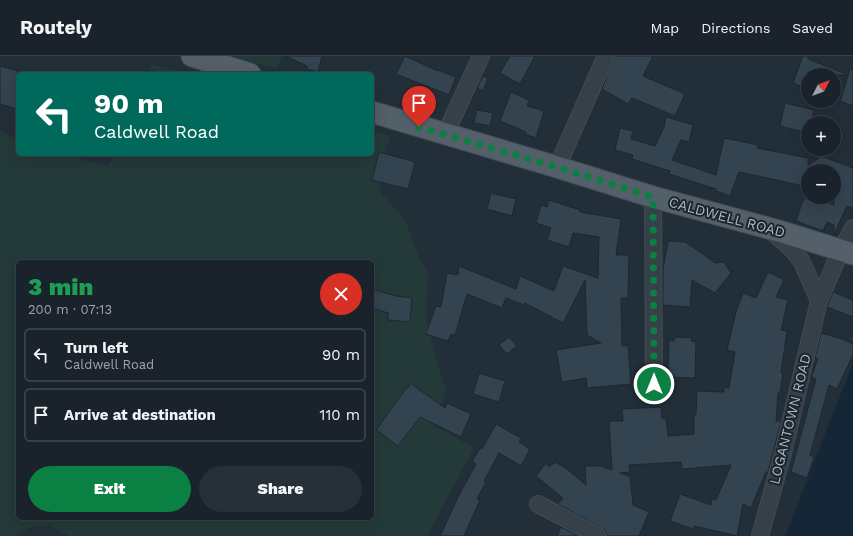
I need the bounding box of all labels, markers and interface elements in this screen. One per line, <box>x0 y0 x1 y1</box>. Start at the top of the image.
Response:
text: Routely <box>20 16 92 39</box>
text: Map <box>651 20 679 36</box>
text: Directions <box>701 20 770 36</box>
text: Saved <box>792 20 833 36</box>
north arrow <box>801 68 841 108</box>
map controls <box>801 68 841 204</box>
pin <box>402 86 436 127</box>
text: 90 m <box>94 87 164 120</box>
icon: left <box>28 88 80 140</box>
icon: arrive <box>408 92 430 114</box>
button: + <box>801 116 841 156</box>
text: Caldwell Road <box>94 121 219 142</box>
button: − <box>801 164 841 204</box>
street label: CALDWELL ROAD <box>667 194 787 240</box>
text: 3 min <box>28 273 93 301</box>
button: close <box>320 273 362 315</box>
text: 200 m · 07:13 <box>28 302 112 317</box>
text: Turn left <box>64 339 128 357</box>
icon: left <box>30 344 52 366</box>
text: 90 m <box>322 346 360 364</box>
street label: LOGANTOWN ROAD <box>766 352 814 486</box>
text: Caldwell Road <box>64 357 154 372</box>
position arrow <box>633 363 675 405</box>
icon: arrive <box>30 404 52 426</box>
text: Arrive at destination <box>64 406 216 424</box>
text: 110 m <box>320 406 360 424</box>
button: Exit <box>28 466 191 512</box>
button: Share <box>199 466 362 512</box>

